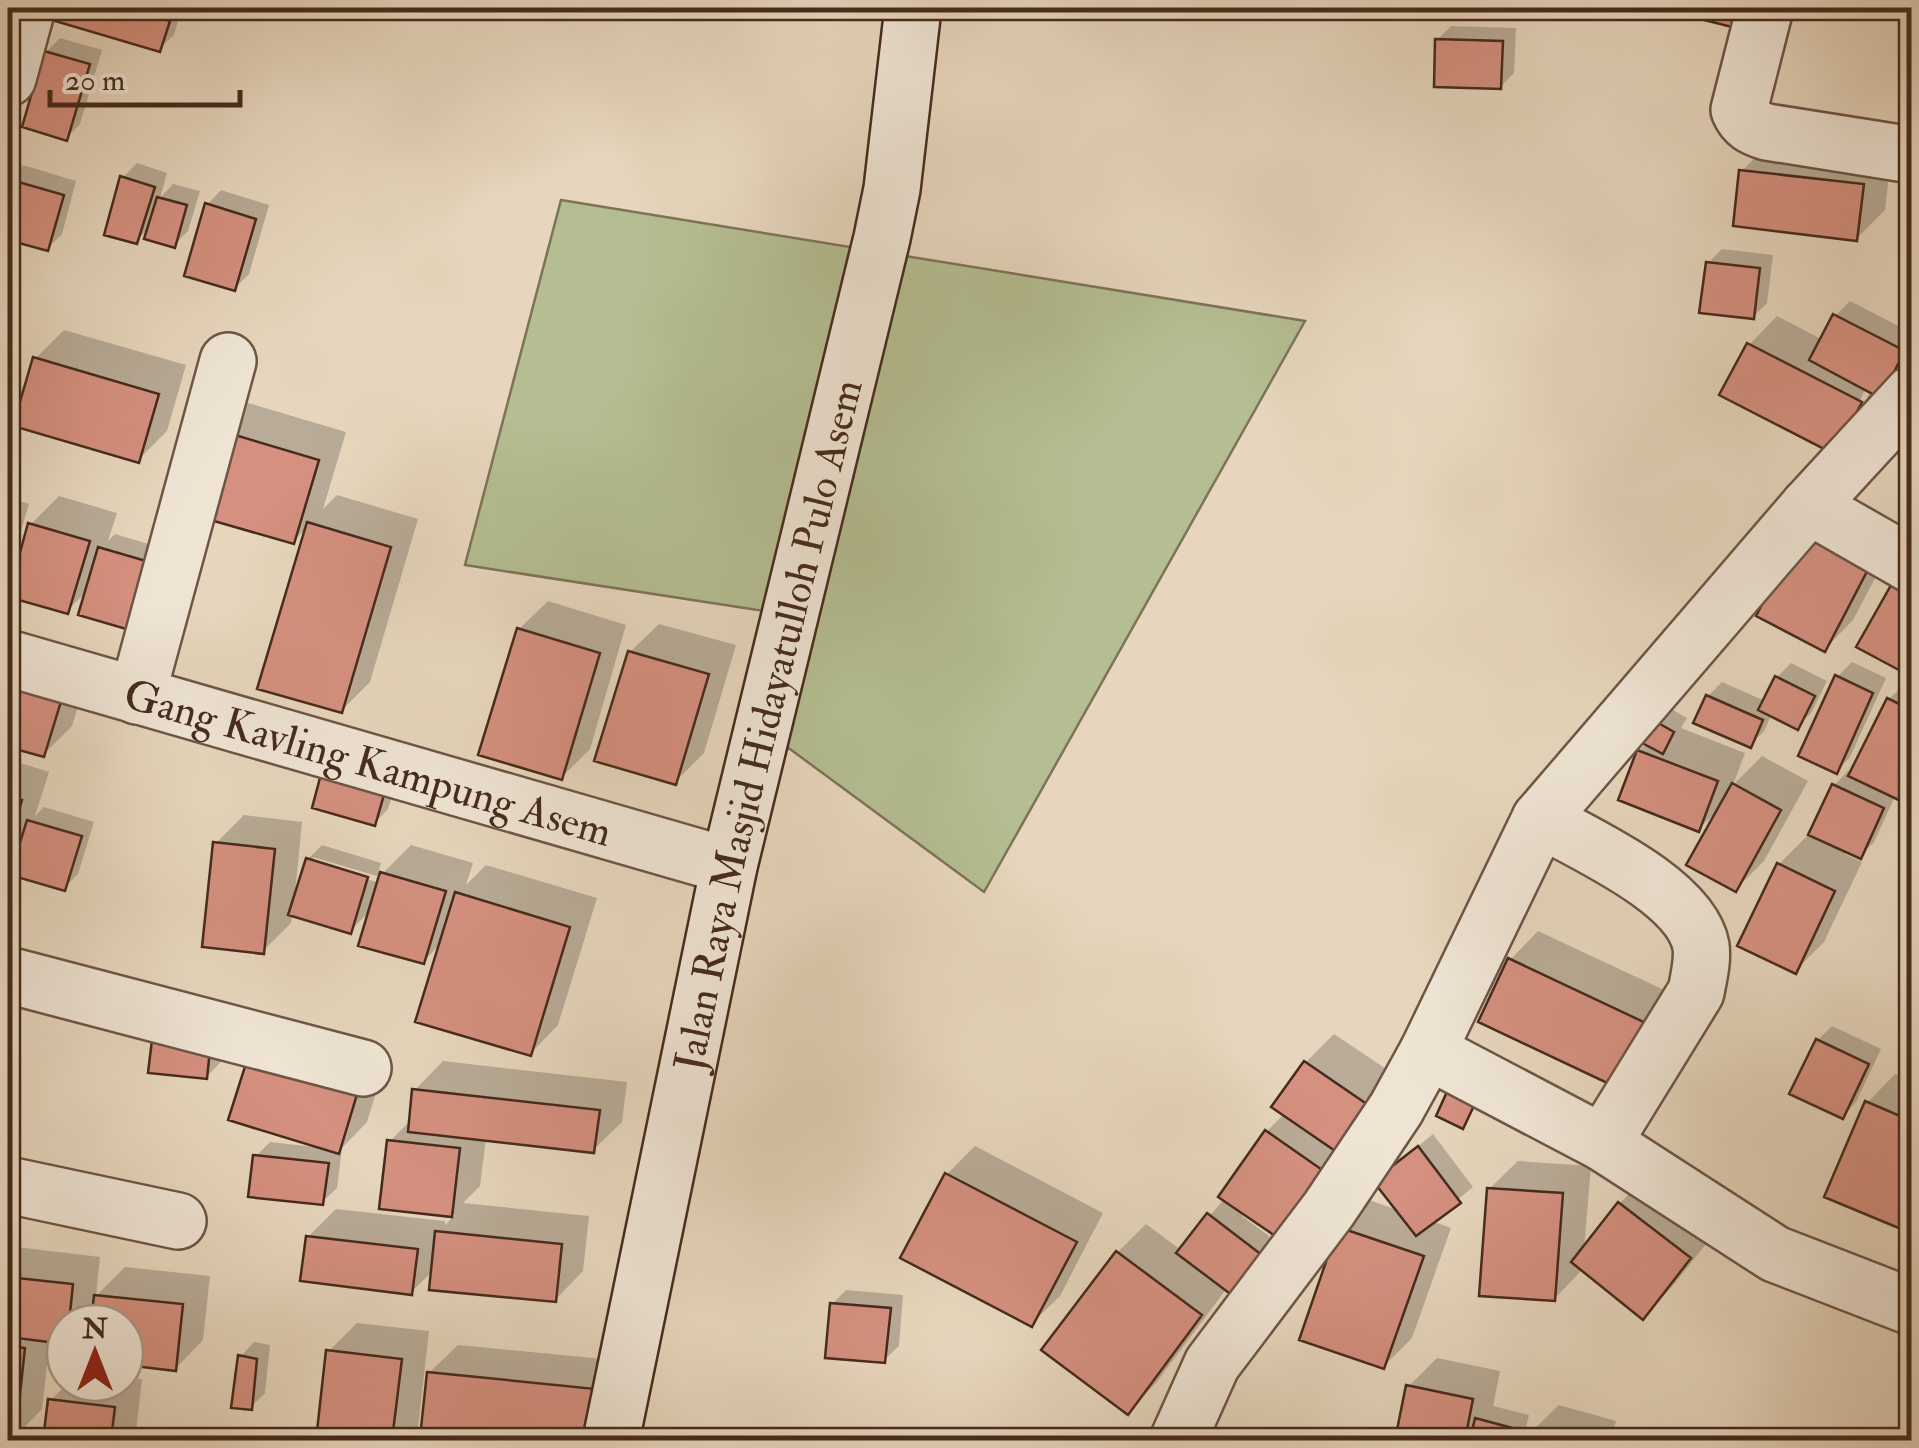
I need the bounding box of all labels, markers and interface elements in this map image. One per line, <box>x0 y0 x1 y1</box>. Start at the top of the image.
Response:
scale bar <box>50 45 240 107</box>
text: 20 m <box>65 62 125 99</box>
street label: Jalan Raya Masjid Hidayatulloh Pulo Asem <box>663 374 875 1077</box>
street label: Gang Kavling Kampung Asem <box>118 669 618 859</box>
north arrow <box>45 1303 145 1403</box>
text: N <box>81 1312 108 1347</box>

